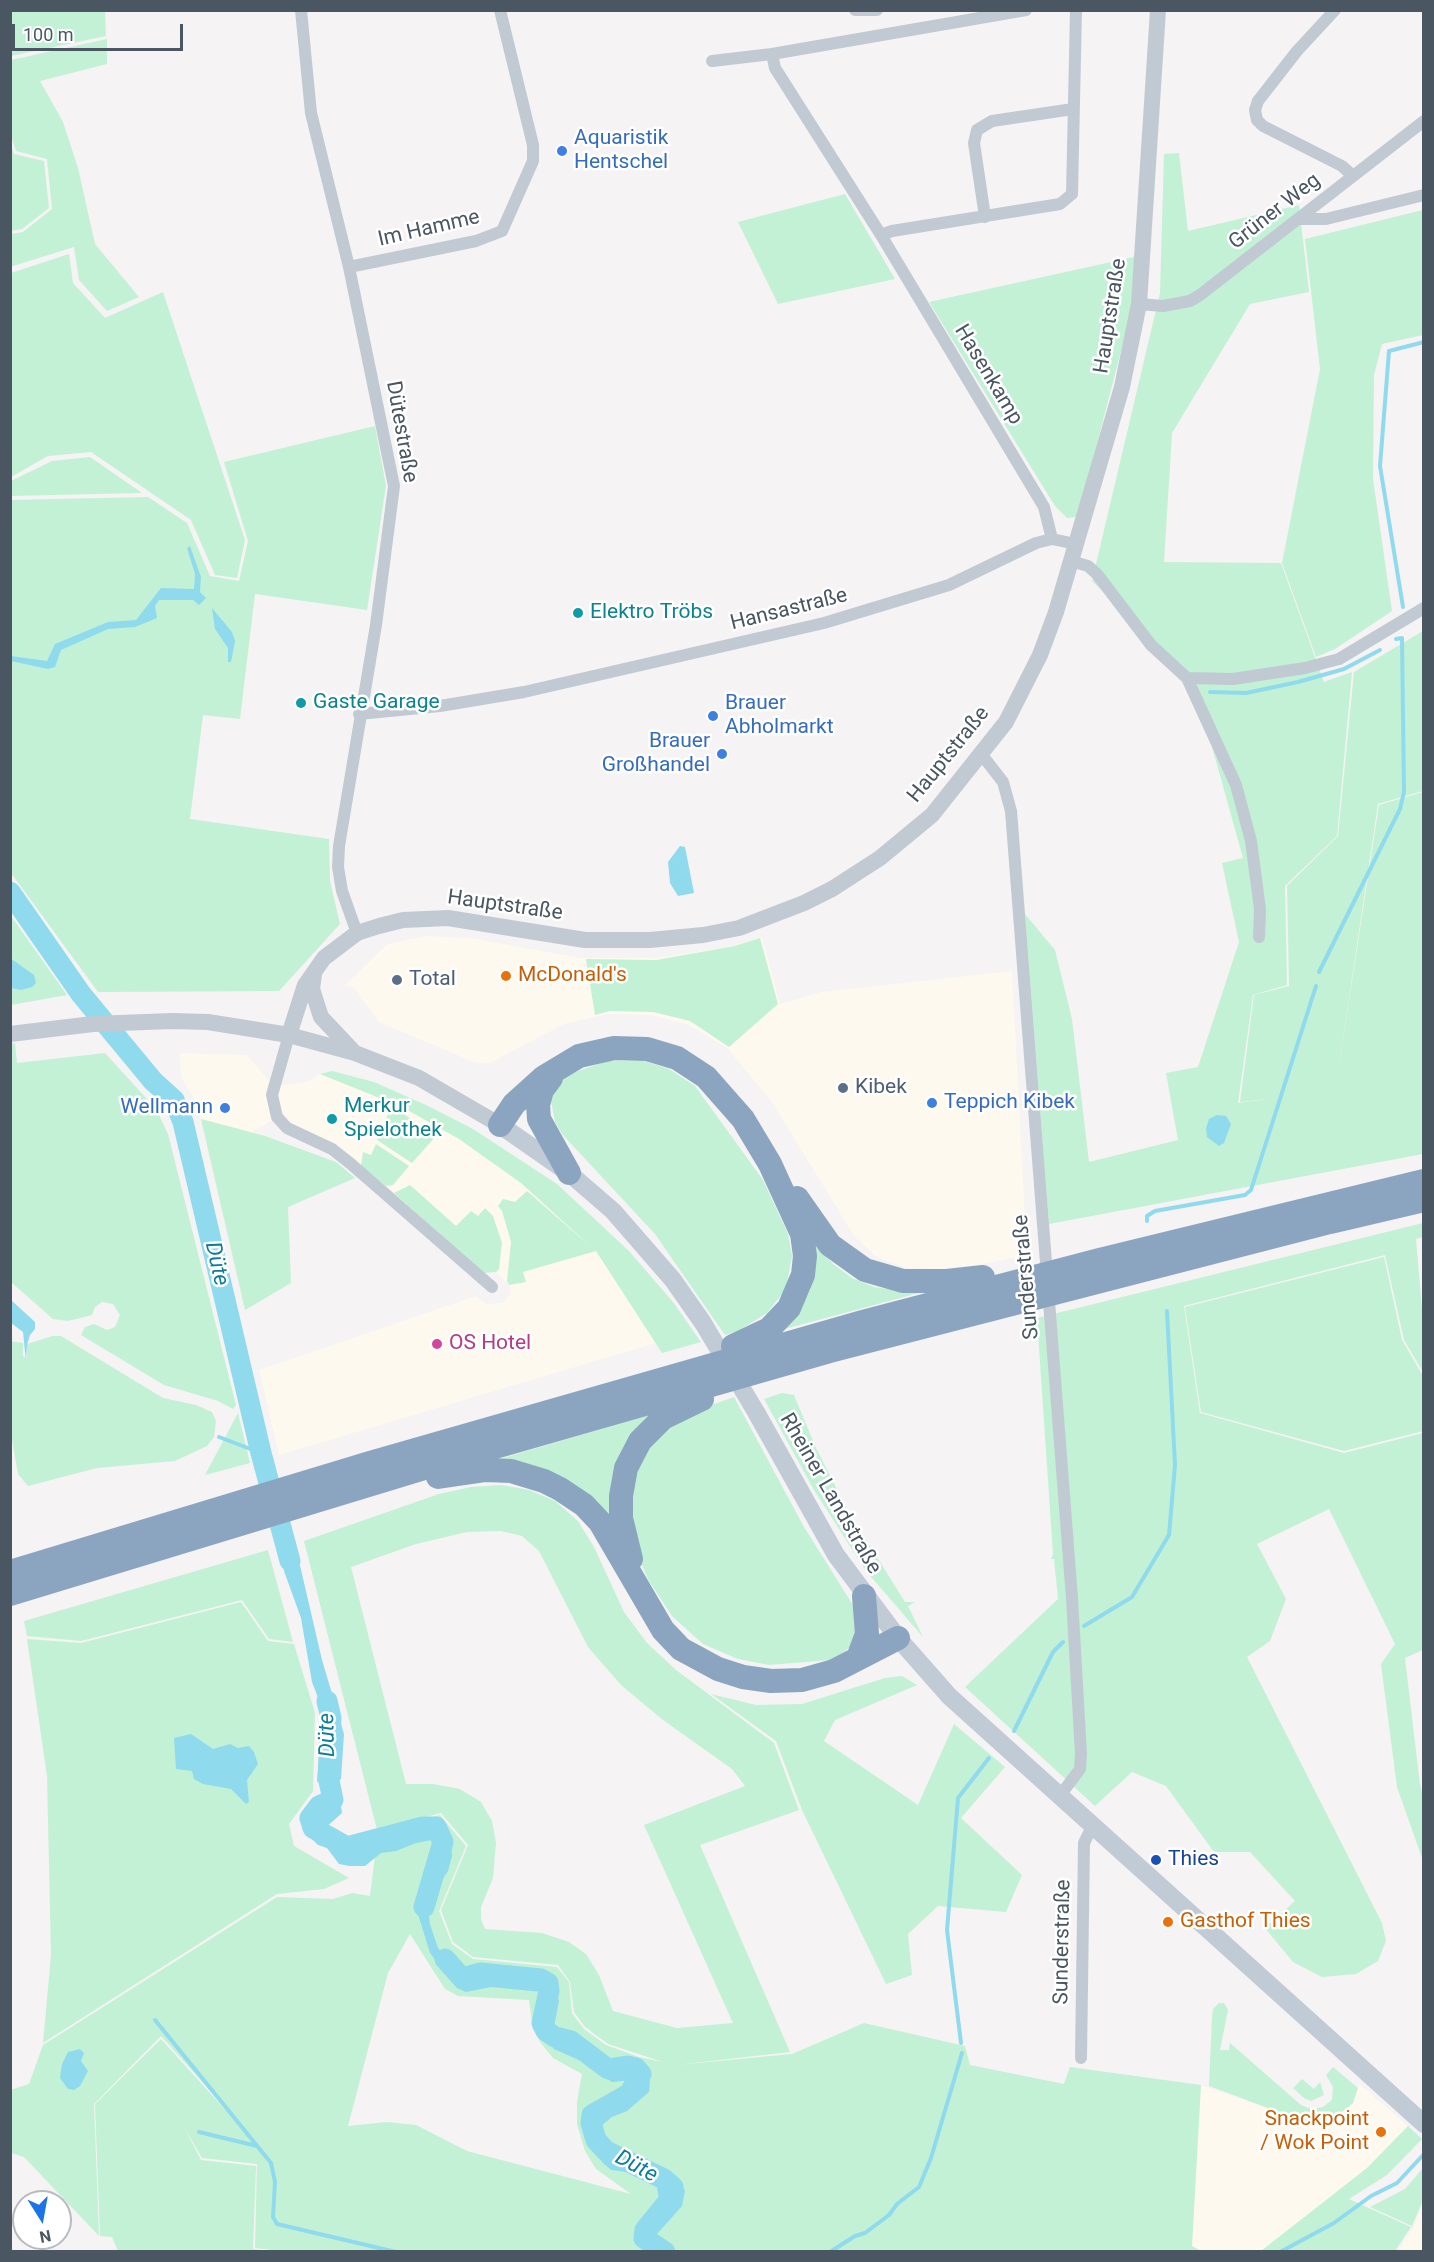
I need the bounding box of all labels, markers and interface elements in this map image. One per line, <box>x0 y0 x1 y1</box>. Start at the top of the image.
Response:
scale bar <box>15 12 186 50</box>
text: 100 m <box>23 24 74 45</box>
place label: Aquaristik Hentschel <box>574 126 668 176</box>
marker: Aquaristik Hentschel <box>555 144 569 158</box>
street label: Grüner Weg <box>1224 168 1326 256</box>
street label: Im Hamme <box>376 205 482 253</box>
street label: Hauptstraße <box>1089 257 1133 375</box>
street label: Hasenkamp <box>948 320 1028 430</box>
street label: Dütestraße <box>380 379 422 485</box>
street label: Hansastraße <box>728 583 850 637</box>
place label: Elektro Tröbs <box>590 600 713 626</box>
marker: Elektro Tröbs <box>571 606 585 620</box>
place label: Gaste Garage <box>313 690 440 716</box>
place label: Brauer Abholmarkt <box>725 691 834 741</box>
marker: Gaste Garage <box>294 696 308 710</box>
street label: Hauptstraße <box>903 702 995 808</box>
marker: Brauer Abholmarkt <box>706 709 720 723</box>
place label: Brauer Großhandel <box>602 729 710 779</box>
marker: Brauer Großhandel <box>715 747 729 761</box>
street label: Hauptstraße <box>446 885 564 927</box>
place label: McDonald's <box>518 963 627 989</box>
place label: Total <box>409 967 456 993</box>
marker: McDonald's <box>499 969 513 983</box>
marker: Total <box>390 973 404 987</box>
place label: Kibek <box>855 1075 907 1101</box>
marker: Kibek <box>836 1081 850 1095</box>
place label: Teppich Kibek <box>944 1090 1075 1116</box>
place label: Merkur Spielothek <box>344 1094 442 1144</box>
place label: Wellmann <box>120 1095 213 1121</box>
marker: Teppich Kibek <box>925 1096 939 1110</box>
marker: Wellmann <box>218 1101 232 1115</box>
marker: Merkur Spielothek <box>325 1112 339 1126</box>
street label: Sunderstraße <box>1009 1214 1045 1340</box>
water label: Düte <box>198 1240 234 1288</box>
place label: OS Hotel <box>449 1331 531 1357</box>
marker: OS Hotel <box>430 1337 444 1351</box>
street label: Rheiner Landstraße <box>774 1409 886 1579</box>
water label: Düte <box>314 1713 342 1757</box>
place label: Thies <box>1168 1847 1219 1873</box>
marker: Thies <box>1149 1853 1163 1867</box>
street label: Sunderstraße <box>1049 1879 1077 2005</box>
place label: Gasthof Thies <box>1180 1909 1311 1935</box>
marker: Gasthof Thies <box>1161 1915 1175 1929</box>
place label: Snackpoint / Wok Point <box>1260 2107 1369 2157</box>
marker: Snackpoint / Wok Point <box>1374 2125 1388 2139</box>
water label: Düte <box>610 2145 662 2189</box>
north arrow <box>12 2190 72 2250</box>
text: N <box>38 2226 53 2247</box>

